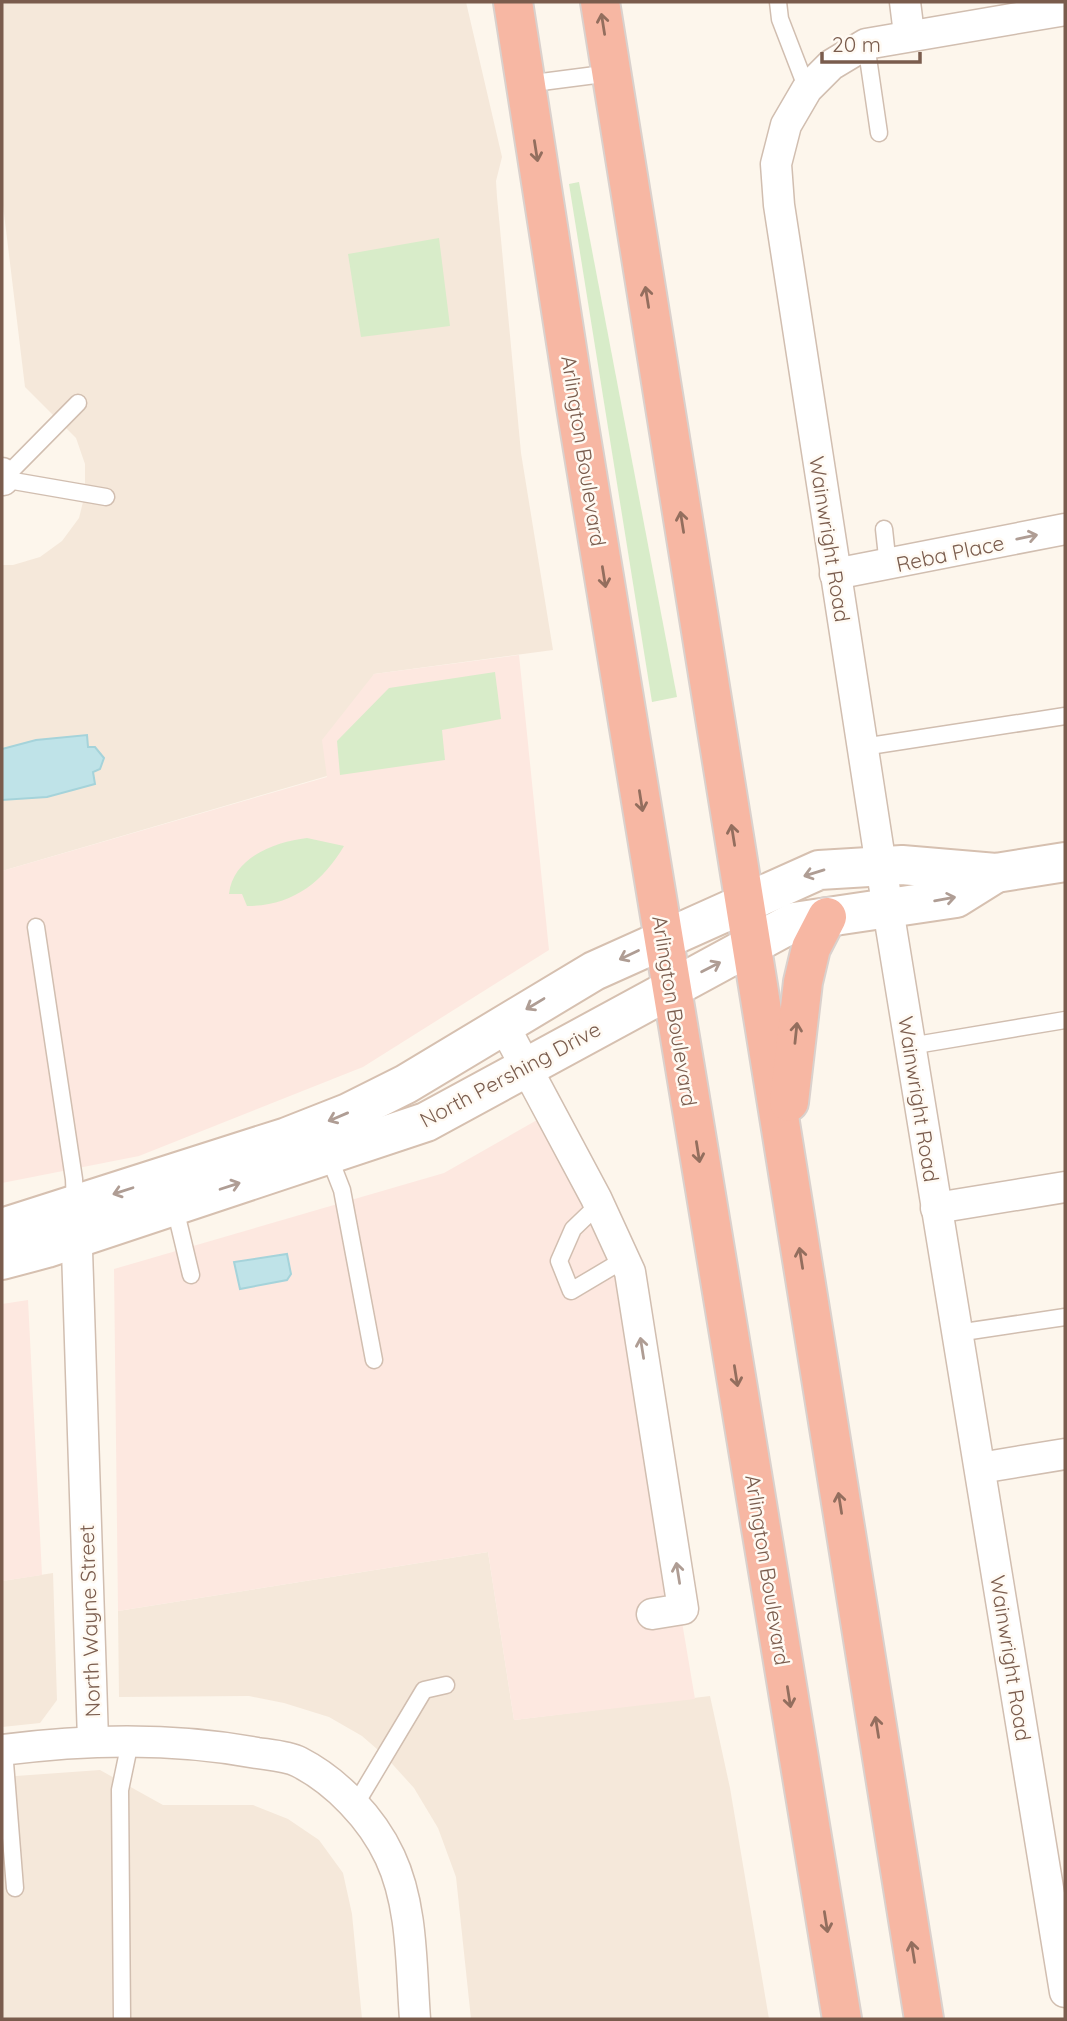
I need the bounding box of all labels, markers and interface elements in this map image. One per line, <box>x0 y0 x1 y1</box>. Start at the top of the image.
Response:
one-way arrow <box>596 13 609 36</box>
scale bar <box>822 21 920 65</box>
text: 20 m <box>832 31 881 57</box>
one-way arrow <box>530 139 543 162</box>
one-way arrow <box>640 286 653 309</box>
street label: Arlington Boulevard <box>556 354 612 548</box>
street label: Wainwright Road <box>804 454 856 624</box>
one-way arrow <box>675 511 688 534</box>
street label: Reba Place <box>894 529 1006 577</box>
one-way arrow <box>1015 530 1038 544</box>
one-way arrow <box>598 565 611 588</box>
one-way arrow <box>635 789 648 812</box>
one-way arrow <box>726 824 739 847</box>
one-way arrow <box>803 867 825 880</box>
one-way arrow <box>933 892 956 905</box>
street label: Arlington Boulevard <box>647 914 703 1108</box>
one-way arrow <box>619 949 640 962</box>
one-way arrow <box>700 960 721 973</box>
one-way arrow <box>525 998 545 1012</box>
street label: Wainwright Road <box>893 1014 945 1184</box>
street label: North Pershing Drive <box>415 1015 605 1133</box>
one-way arrow <box>790 1022 803 1045</box>
one-way arrow <box>327 1111 349 1124</box>
one-way arrow <box>692 1140 705 1163</box>
one-way arrow <box>218 1179 240 1192</box>
one-way arrow <box>112 1186 134 1198</box>
one-way arrow <box>794 1247 807 1270</box>
one-way arrow <box>635 1337 648 1360</box>
one-way arrow <box>730 1364 743 1387</box>
street label: Arlington Boulevard <box>740 1473 796 1667</box>
one-way arrow <box>833 1492 846 1515</box>
street label: North Wayne Street <box>73 1524 105 1718</box>
one-way arrow <box>671 1562 684 1584</box>
street label: Wainwright Road <box>985 1573 1037 1743</box>
one-way arrow <box>783 1685 796 1708</box>
one-way arrow <box>870 1716 883 1739</box>
one-way arrow <box>820 1910 833 1933</box>
one-way arrow <box>906 1941 919 1964</box>

